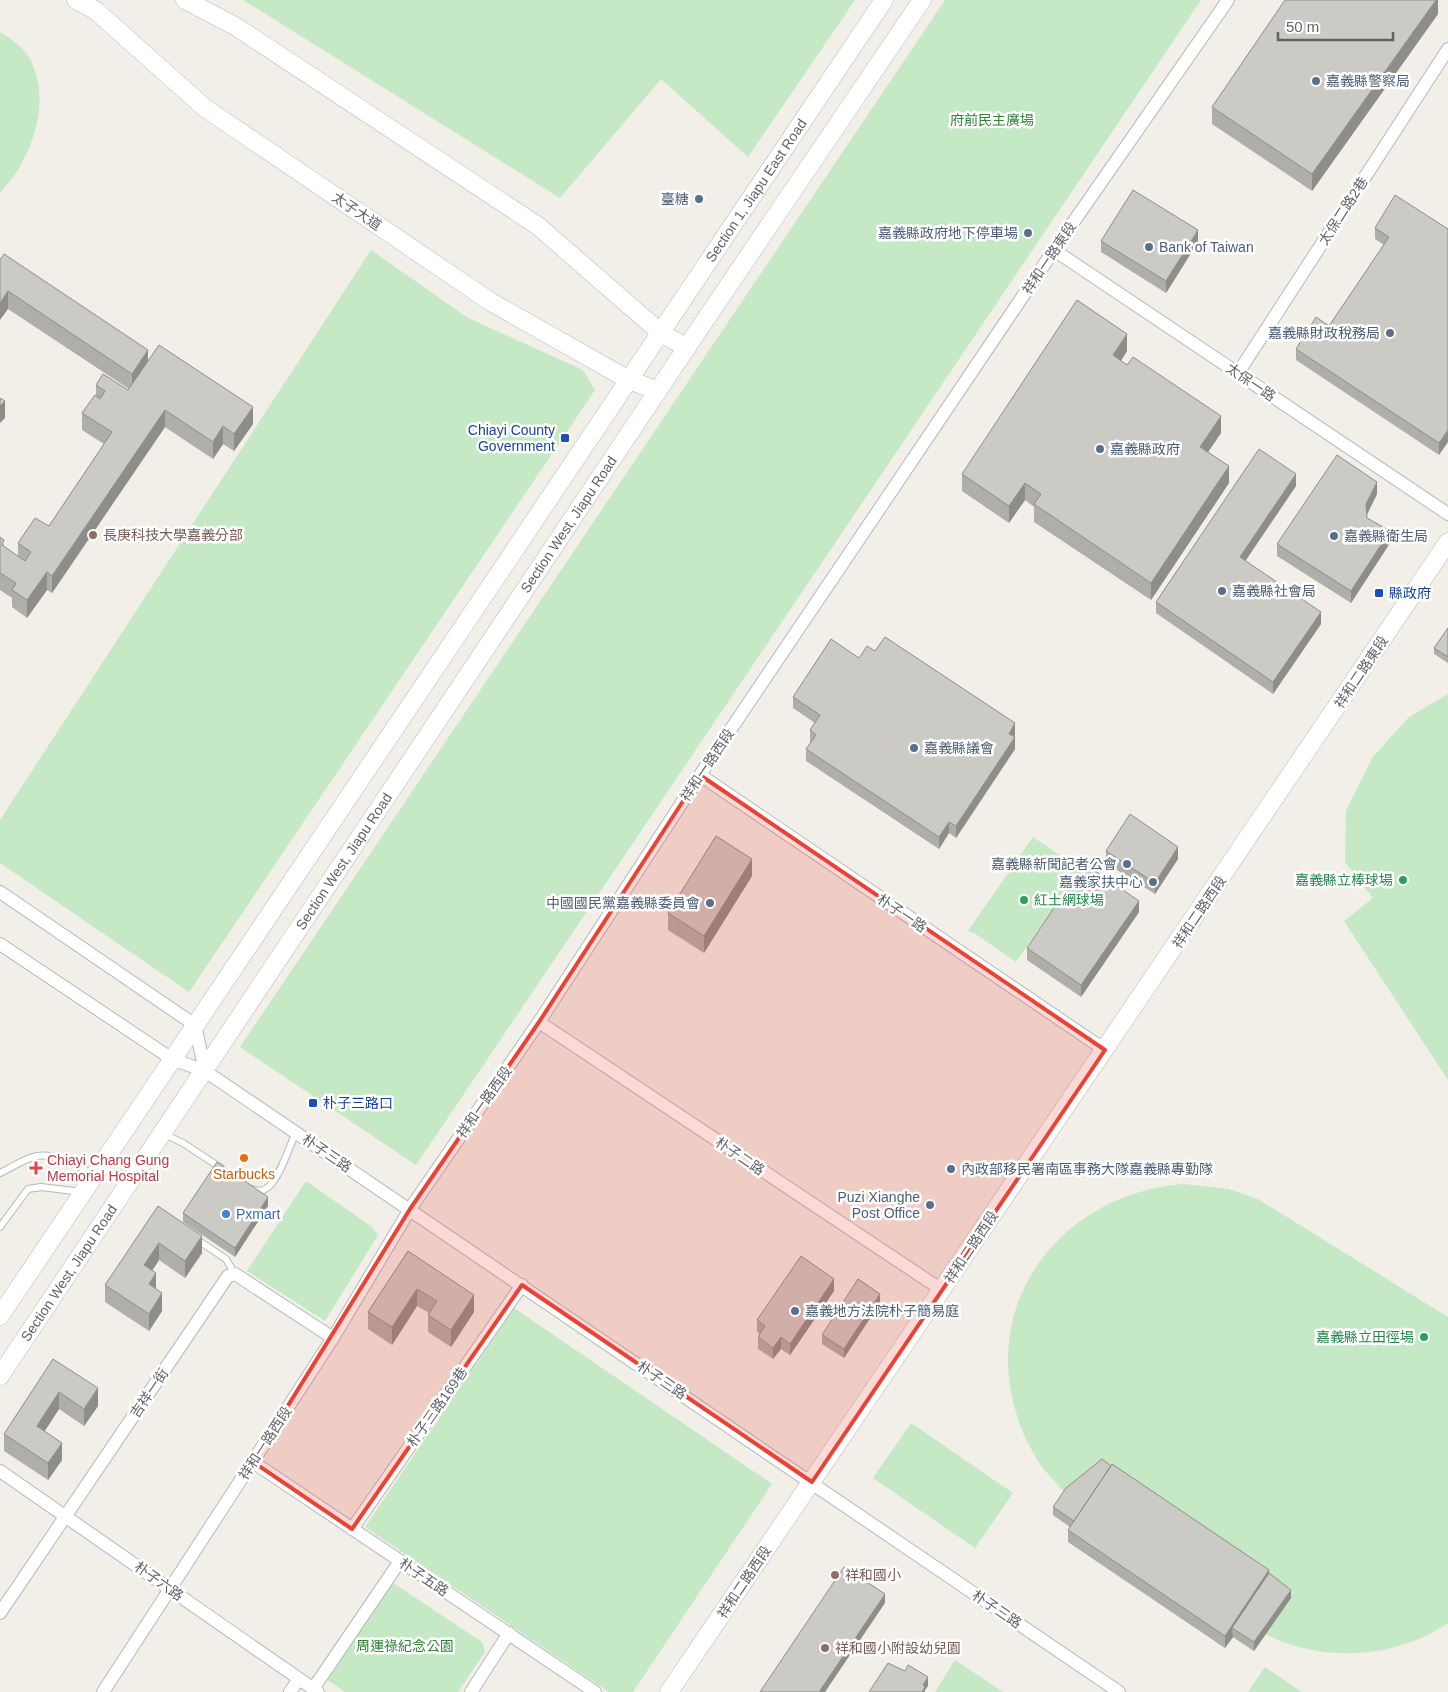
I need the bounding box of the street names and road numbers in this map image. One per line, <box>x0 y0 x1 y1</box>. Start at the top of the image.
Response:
street label: Section 1, Jiapu East Road <box>702 116 810 265</box>
street label: 太保二路2巷 <box>1315 174 1371 248</box>
street label: 太子大道 <box>329 189 385 233</box>
street label: 祥和一路東段 <box>1019 219 1079 297</box>
street label: 太保一路 <box>1223 360 1279 404</box>
street label: Section West, Jiapu Road <box>517 453 620 596</box>
street label: 祥和二路東段 <box>1331 633 1391 711</box>
street label: 祥和一路西段 <box>677 726 737 804</box>
street label: Section West, Jiapu Road <box>292 790 395 933</box>
street label: 祥和二路西段 <box>1169 873 1229 951</box>
street label: 朴子一路 <box>874 891 930 935</box>
street label: 祥和一路西段 <box>453 1063 515 1141</box>
street label: 朴子三路 <box>299 1131 355 1175</box>
street label: 朴子二路 <box>712 1134 768 1178</box>
street label: Section West, Jiapu Road <box>18 1201 120 1344</box>
street label: 祥和二路西段 <box>941 1208 1001 1286</box>
street label: 朴子三路 <box>634 1358 690 1402</box>
street label: 朴子三路169巷 <box>404 1364 470 1450</box>
street label: 吉祥一街 <box>127 1365 171 1421</box>
street label: 祥和一路西段 <box>235 1403 295 1483</box>
street label: 祥和二路西段 <box>714 1543 774 1621</box>
street label: 朴子五路 <box>396 1555 452 1599</box>
street label: 朴子六路 <box>131 1558 187 1604</box>
street label: 朴子三路 <box>969 1587 1025 1631</box>

